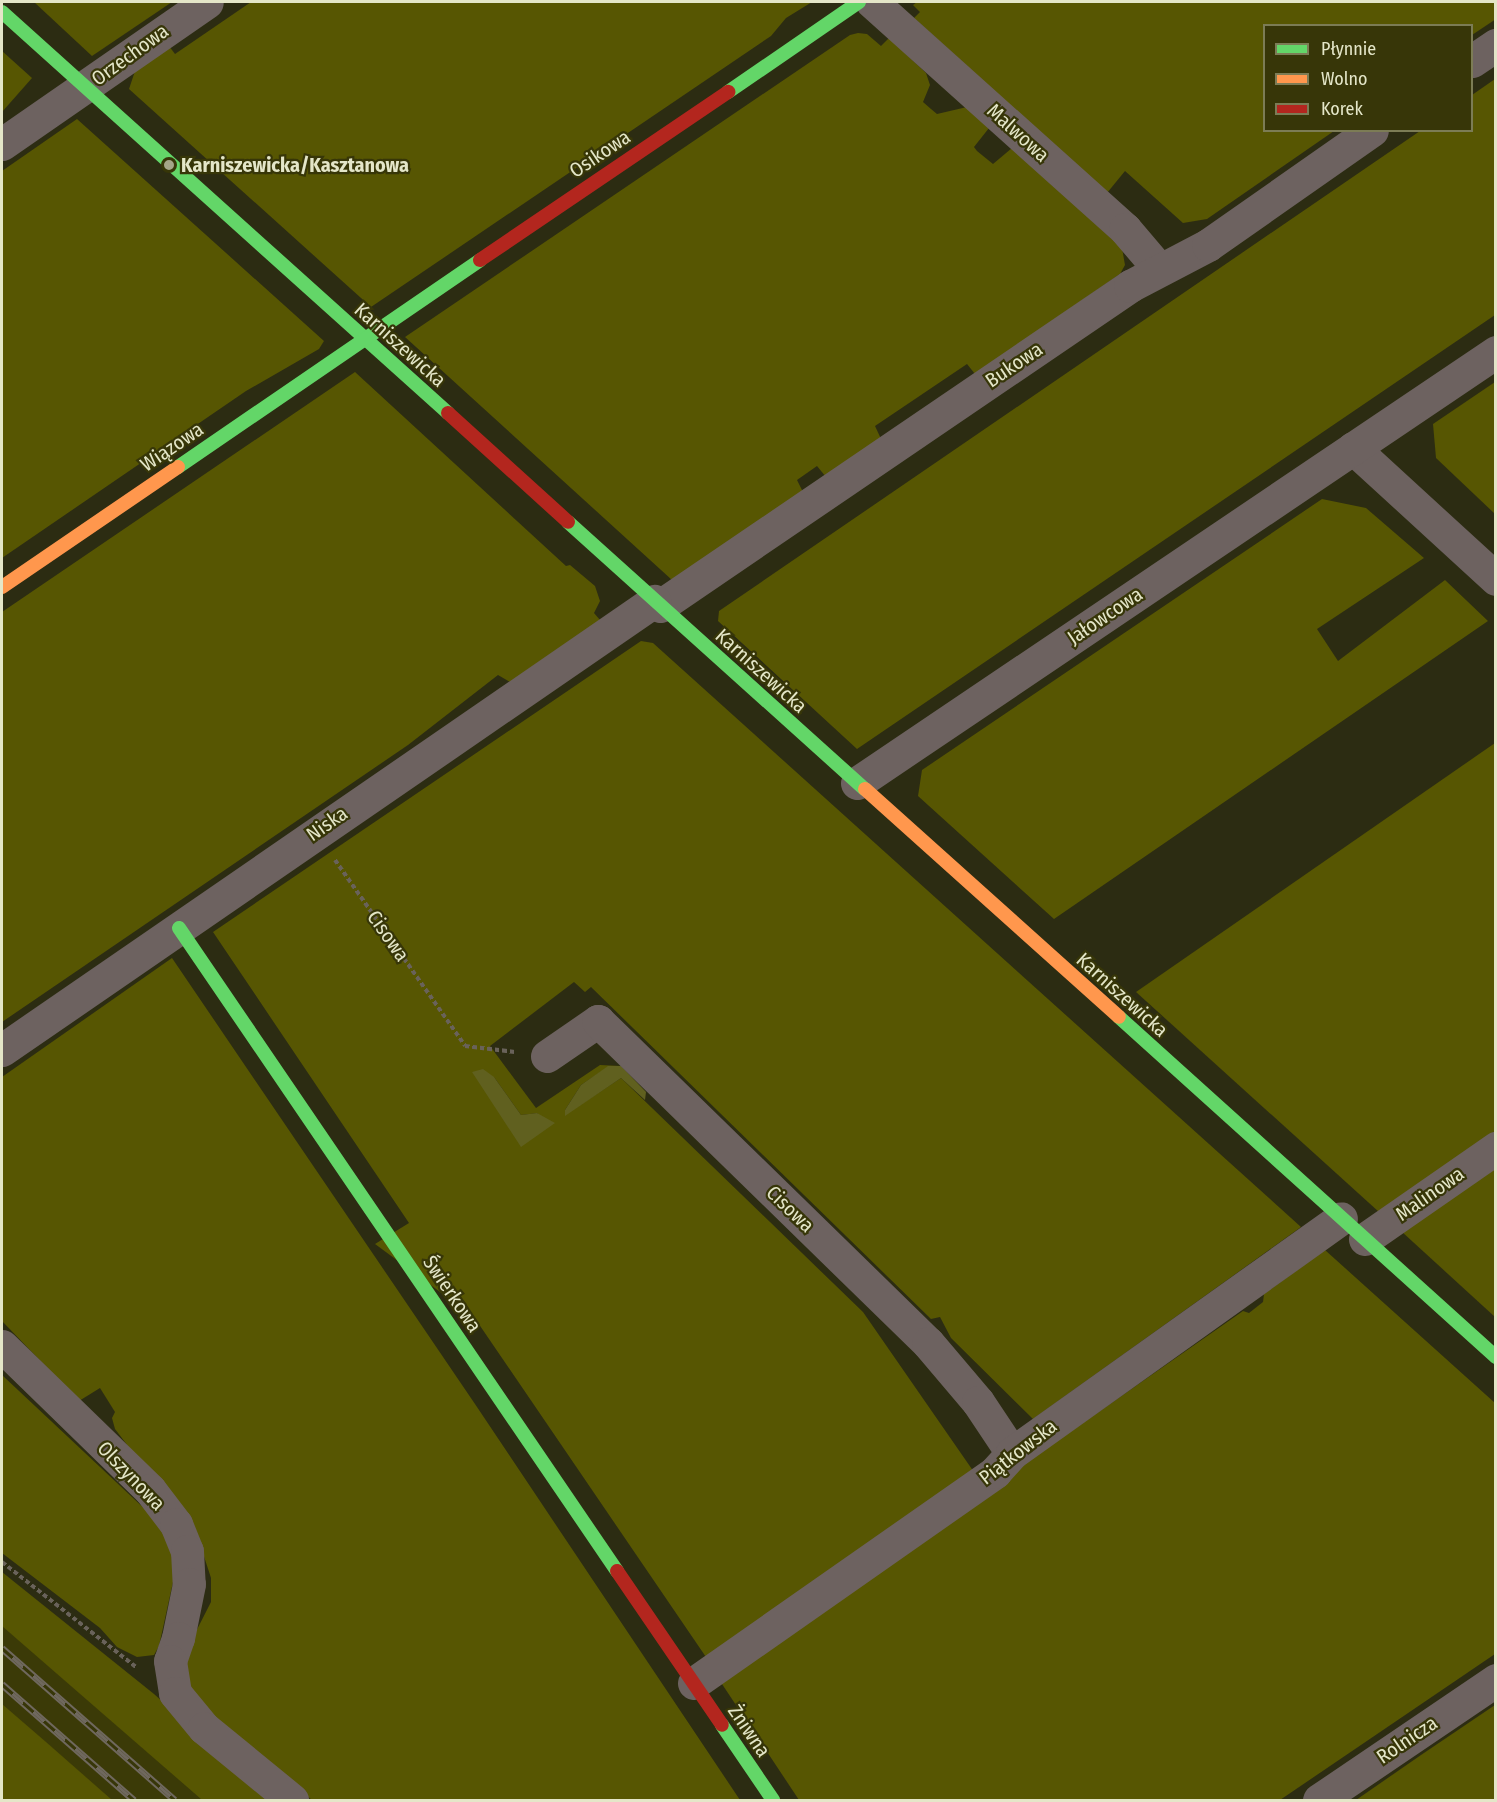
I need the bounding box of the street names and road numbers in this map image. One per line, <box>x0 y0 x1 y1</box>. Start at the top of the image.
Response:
street label: Orzechowa <box>87 19 173 91</box>
street label: Malwowa <box>982 99 1054 167</box>
street label: Osikowa <box>565 125 635 183</box>
street label: Karniszewicka <box>349 298 451 392</box>
street label: Bukowa <box>981 337 1047 393</box>
street label: Wiązowa <box>136 417 208 477</box>
street label: Jałowcowa <box>1063 582 1147 650</box>
street label: Karniszewicka <box>710 624 812 718</box>
street label: Niska <box>302 801 352 847</box>
street label: Cisowa <box>362 906 414 966</box>
street label: Karniszewicka <box>1071 948 1173 1042</box>
street label: Malinowa <box>1391 1162 1469 1226</box>
street label: Cisowa <box>761 1181 819 1237</box>
street label: Świerkowa <box>418 1251 486 1337</box>
street label: Piątkowska <box>974 1414 1062 1490</box>
street label: Olszynowa <box>92 1436 170 1516</box>
street label: Żniwna <box>723 1700 775 1762</box>
street label: Rolnicza <box>1372 1711 1442 1769</box>

